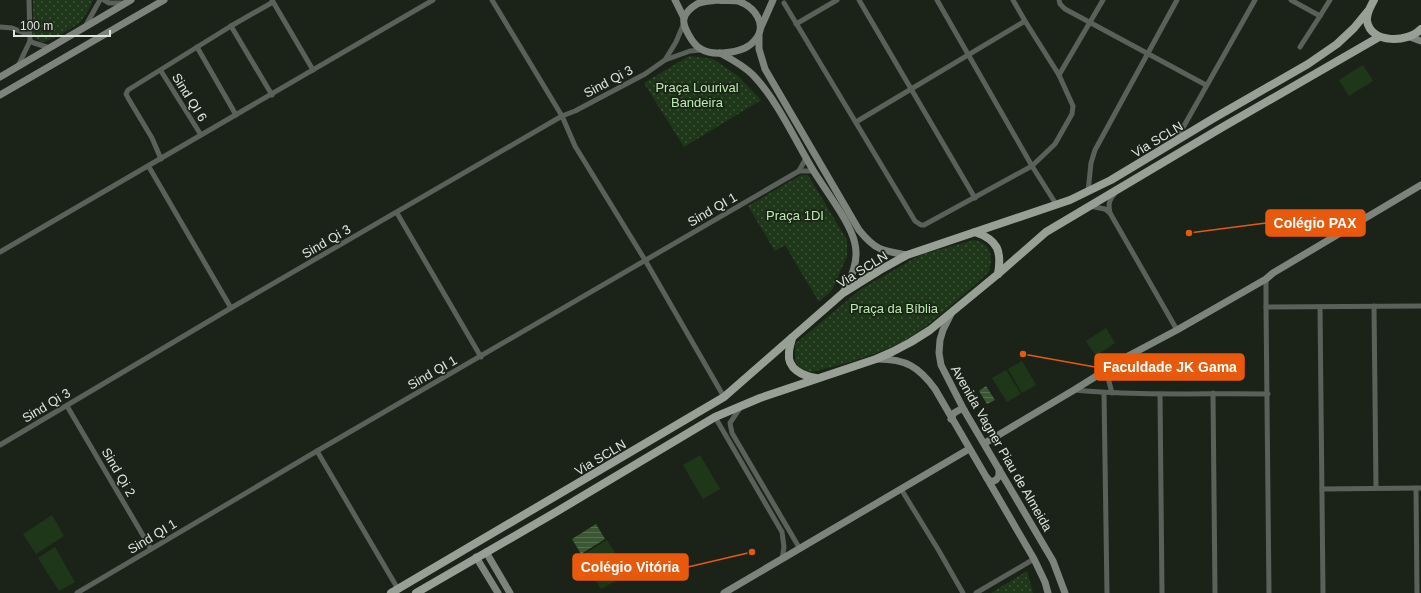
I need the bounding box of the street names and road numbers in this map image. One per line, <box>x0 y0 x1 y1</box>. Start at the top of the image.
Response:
street label: Sind Qi 3 <box>581 62 635 101</box>
street label: Sind QI 6 <box>169 70 210 124</box>
street label: Via SCLN <box>1129 118 1185 160</box>
street label: Sind QI 1 <box>685 189 739 229</box>
street label: Sind Qi 3 <box>299 222 353 261</box>
street label: Via SCLN <box>834 248 890 291</box>
street label: Sind QI 1 <box>405 352 459 392</box>
street label: Avenida Vagner Piau de Almeida <box>948 363 1056 534</box>
street label: Sind Qi 3 <box>19 385 73 426</box>
street label: Via SCLN <box>572 436 628 478</box>
street label: Sind Qi 2 <box>99 445 138 499</box>
street label: Sind QI 1 <box>125 516 179 557</box>

